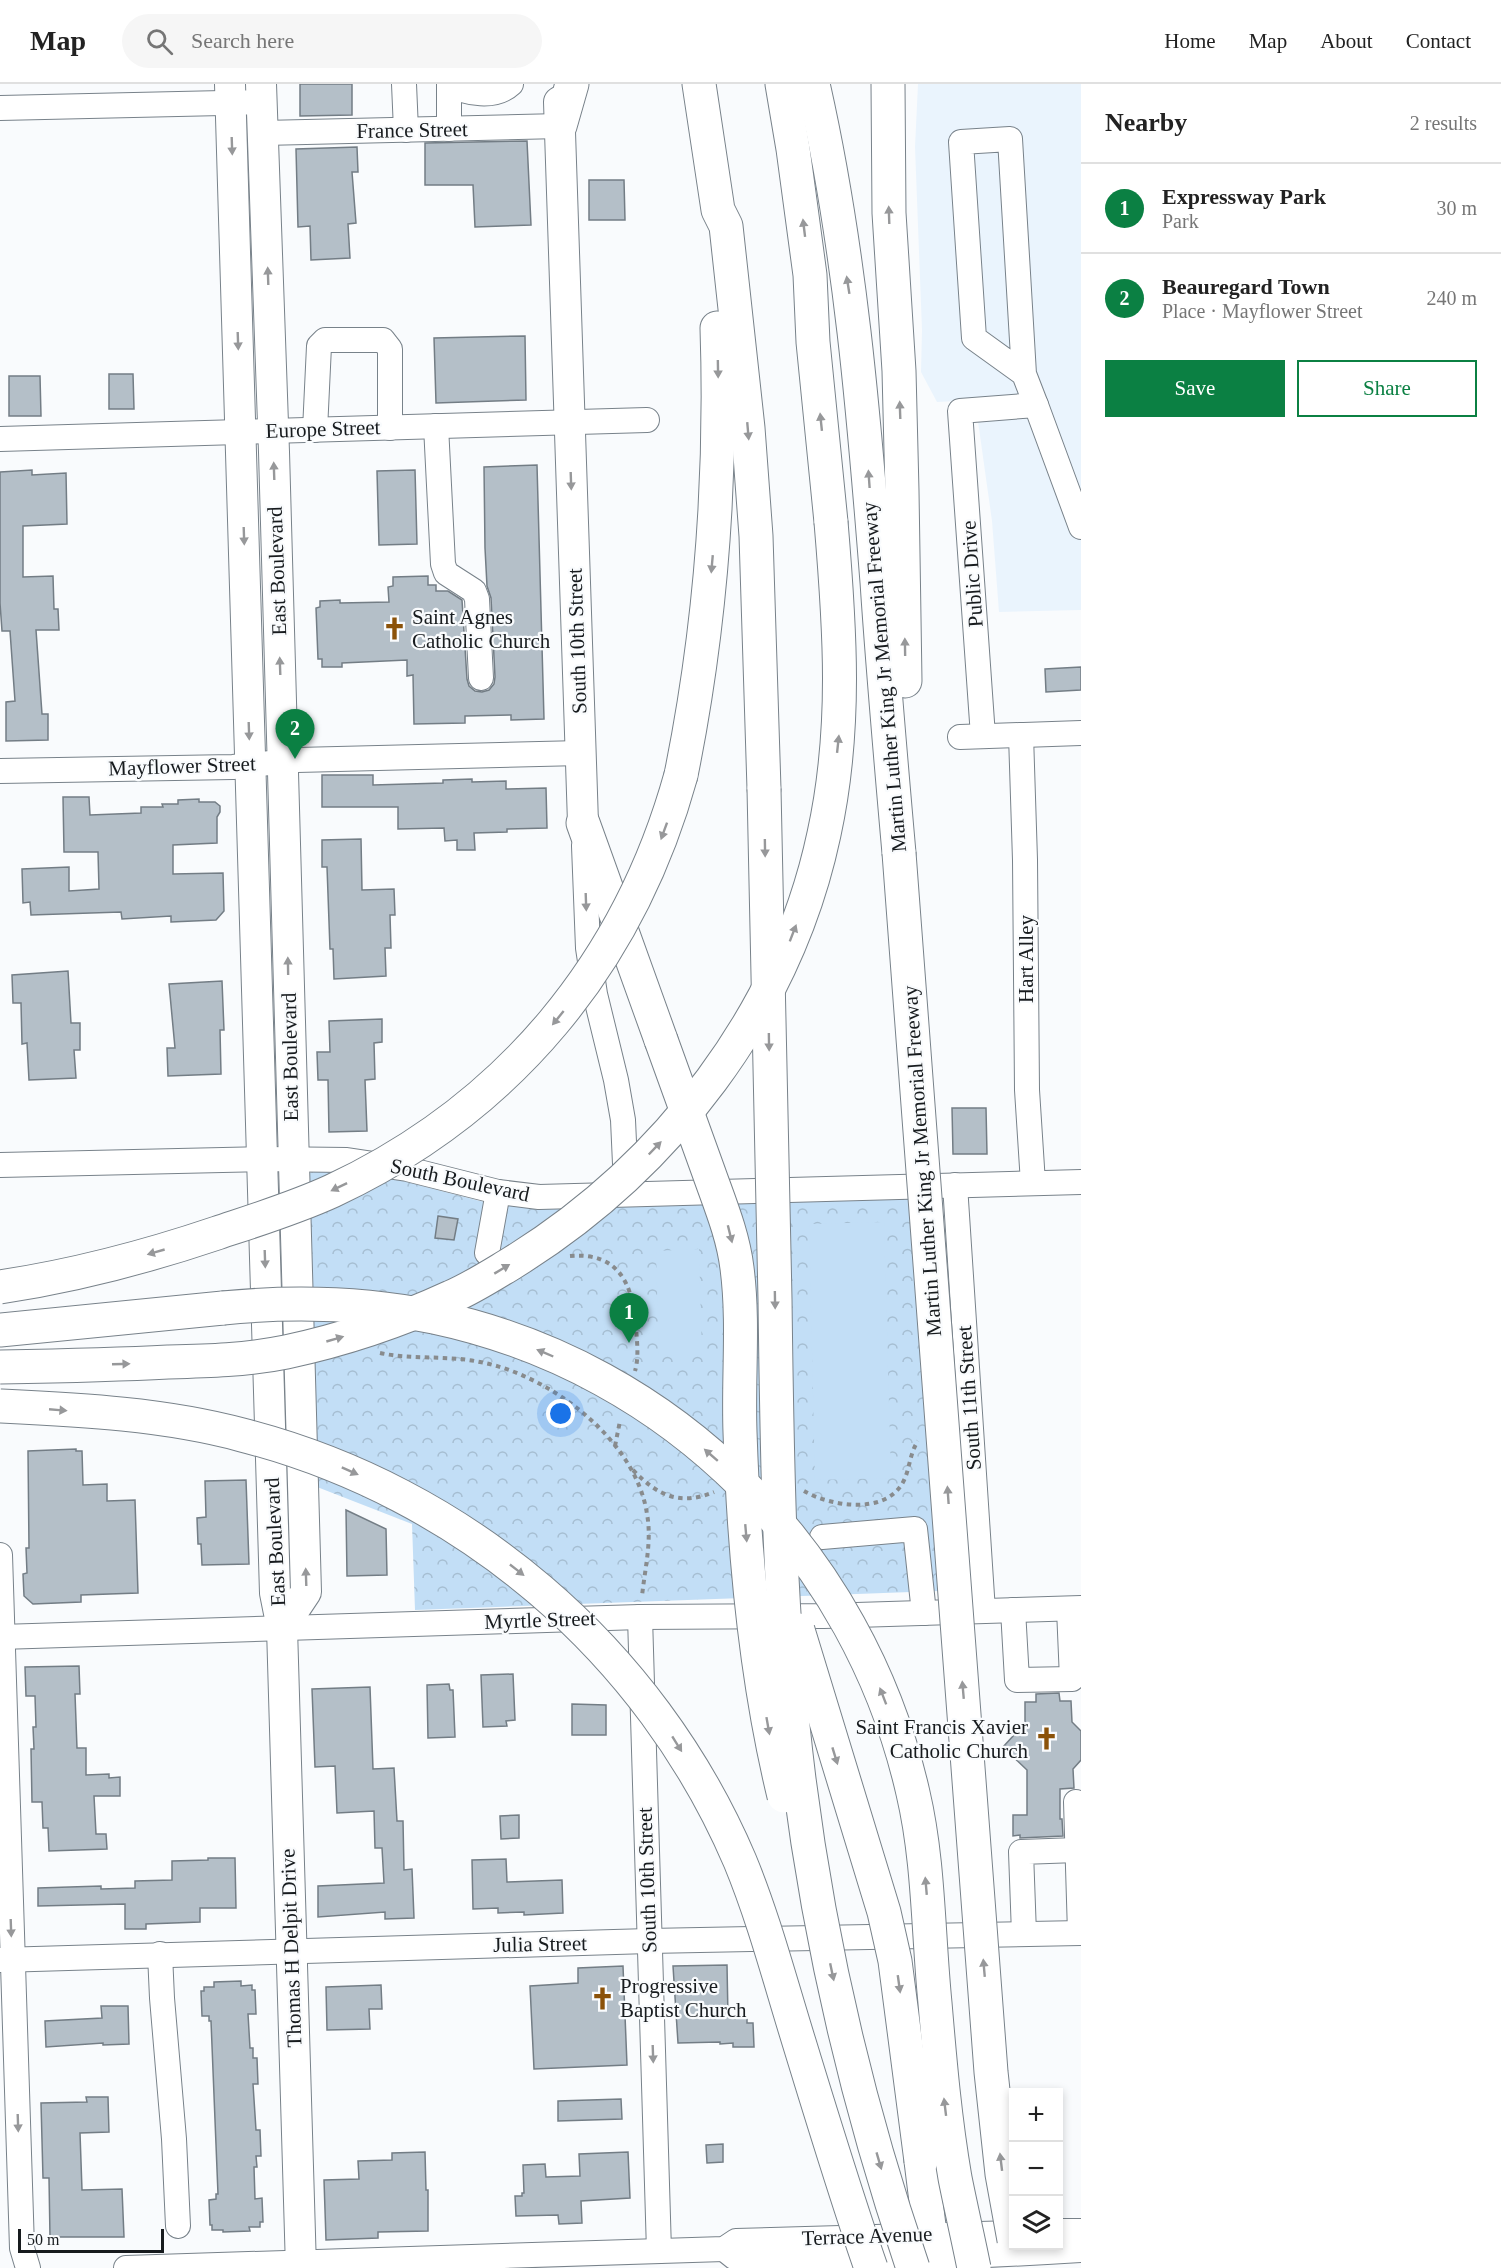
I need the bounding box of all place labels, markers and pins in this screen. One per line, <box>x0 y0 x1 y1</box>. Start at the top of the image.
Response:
place label: Saint Agnes Catholic Church <box>412 605 551 653</box>
church icon: Saint Agnes Catholic Church <box>381 616 407 642</box>
pin: 2 <box>276 710 314 759</box>
pin: 1 <box>610 1294 648 1343</box>
place label: Saint Francis Xavier Catholic Church <box>855 1715 1028 1763</box>
church icon: Saint Francis Xavier Catholic Church <box>1033 1726 1059 1752</box>
place label: Progressive Baptist Church <box>620 1974 747 2022</box>
church icon: Progressive Baptist Church <box>589 1985 615 2011</box>

